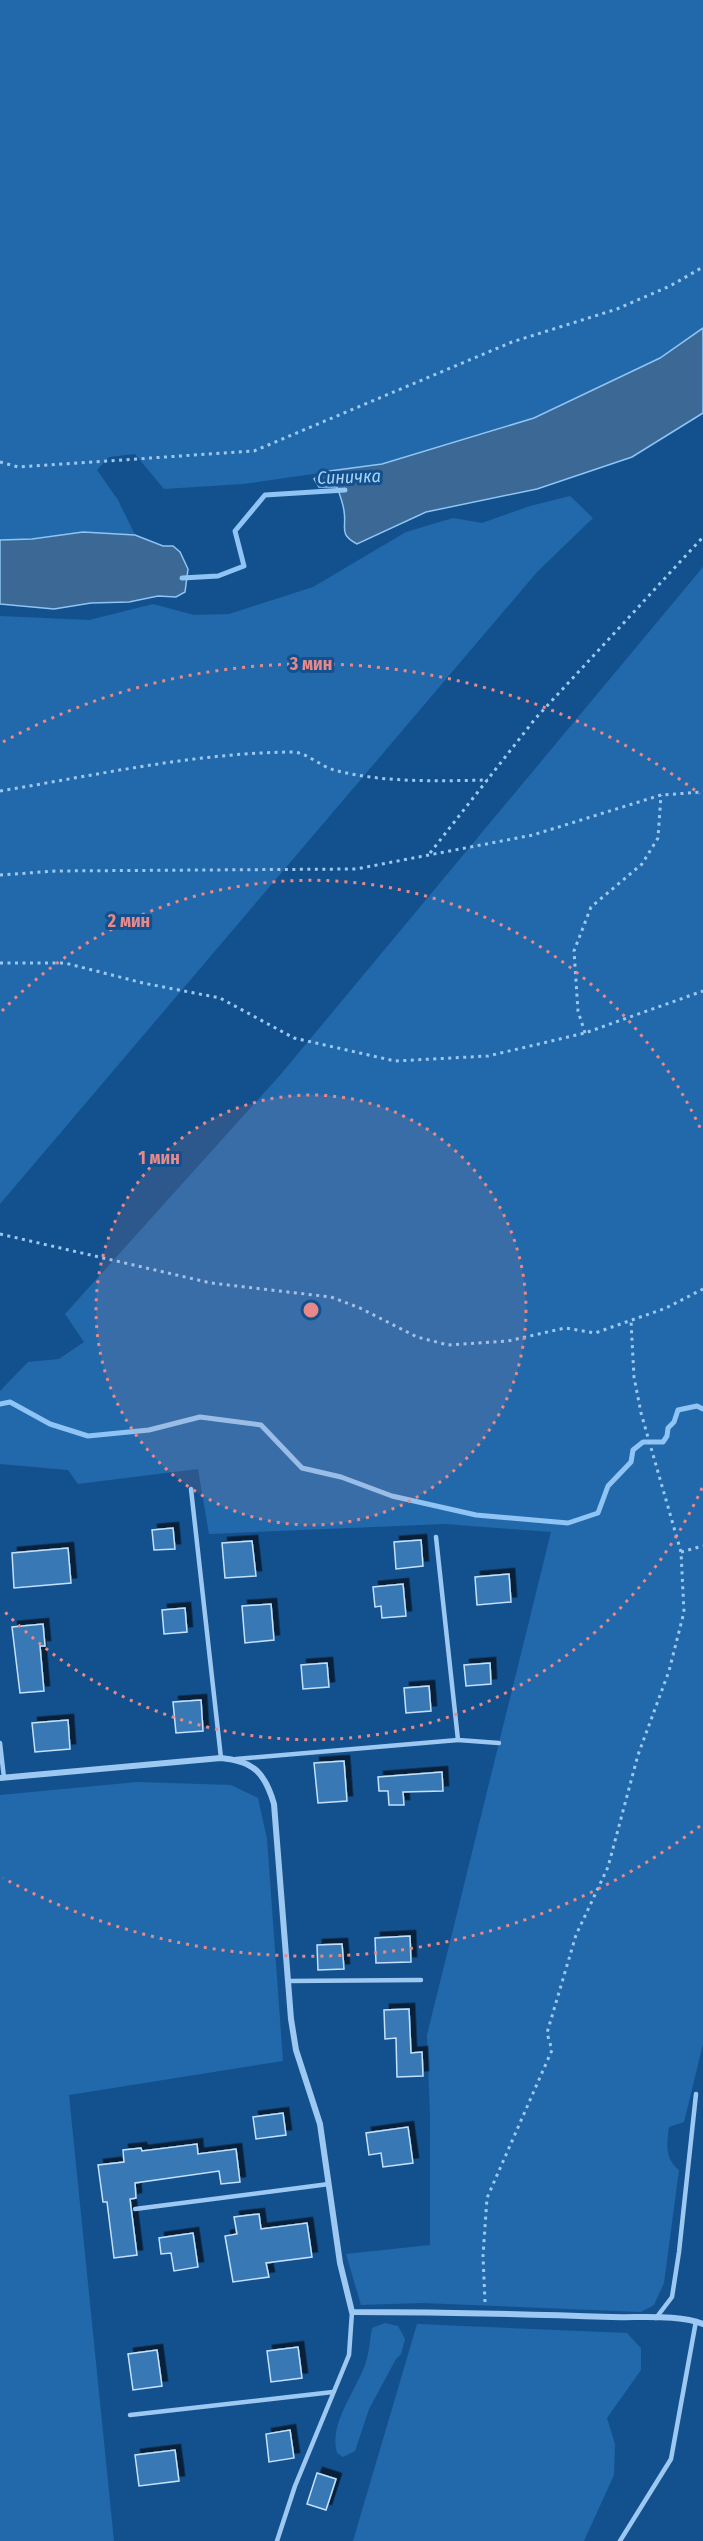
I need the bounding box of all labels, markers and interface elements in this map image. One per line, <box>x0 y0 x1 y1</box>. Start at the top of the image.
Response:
water label: Синичка <box>317 465 381 489</box>
text: 3 мин <box>289 653 332 675</box>
text: 2 мин <box>107 910 150 932</box>
text: 1 мин <box>138 1147 180 1169</box>
centre of rings <box>301 1300 321 1320</box>

